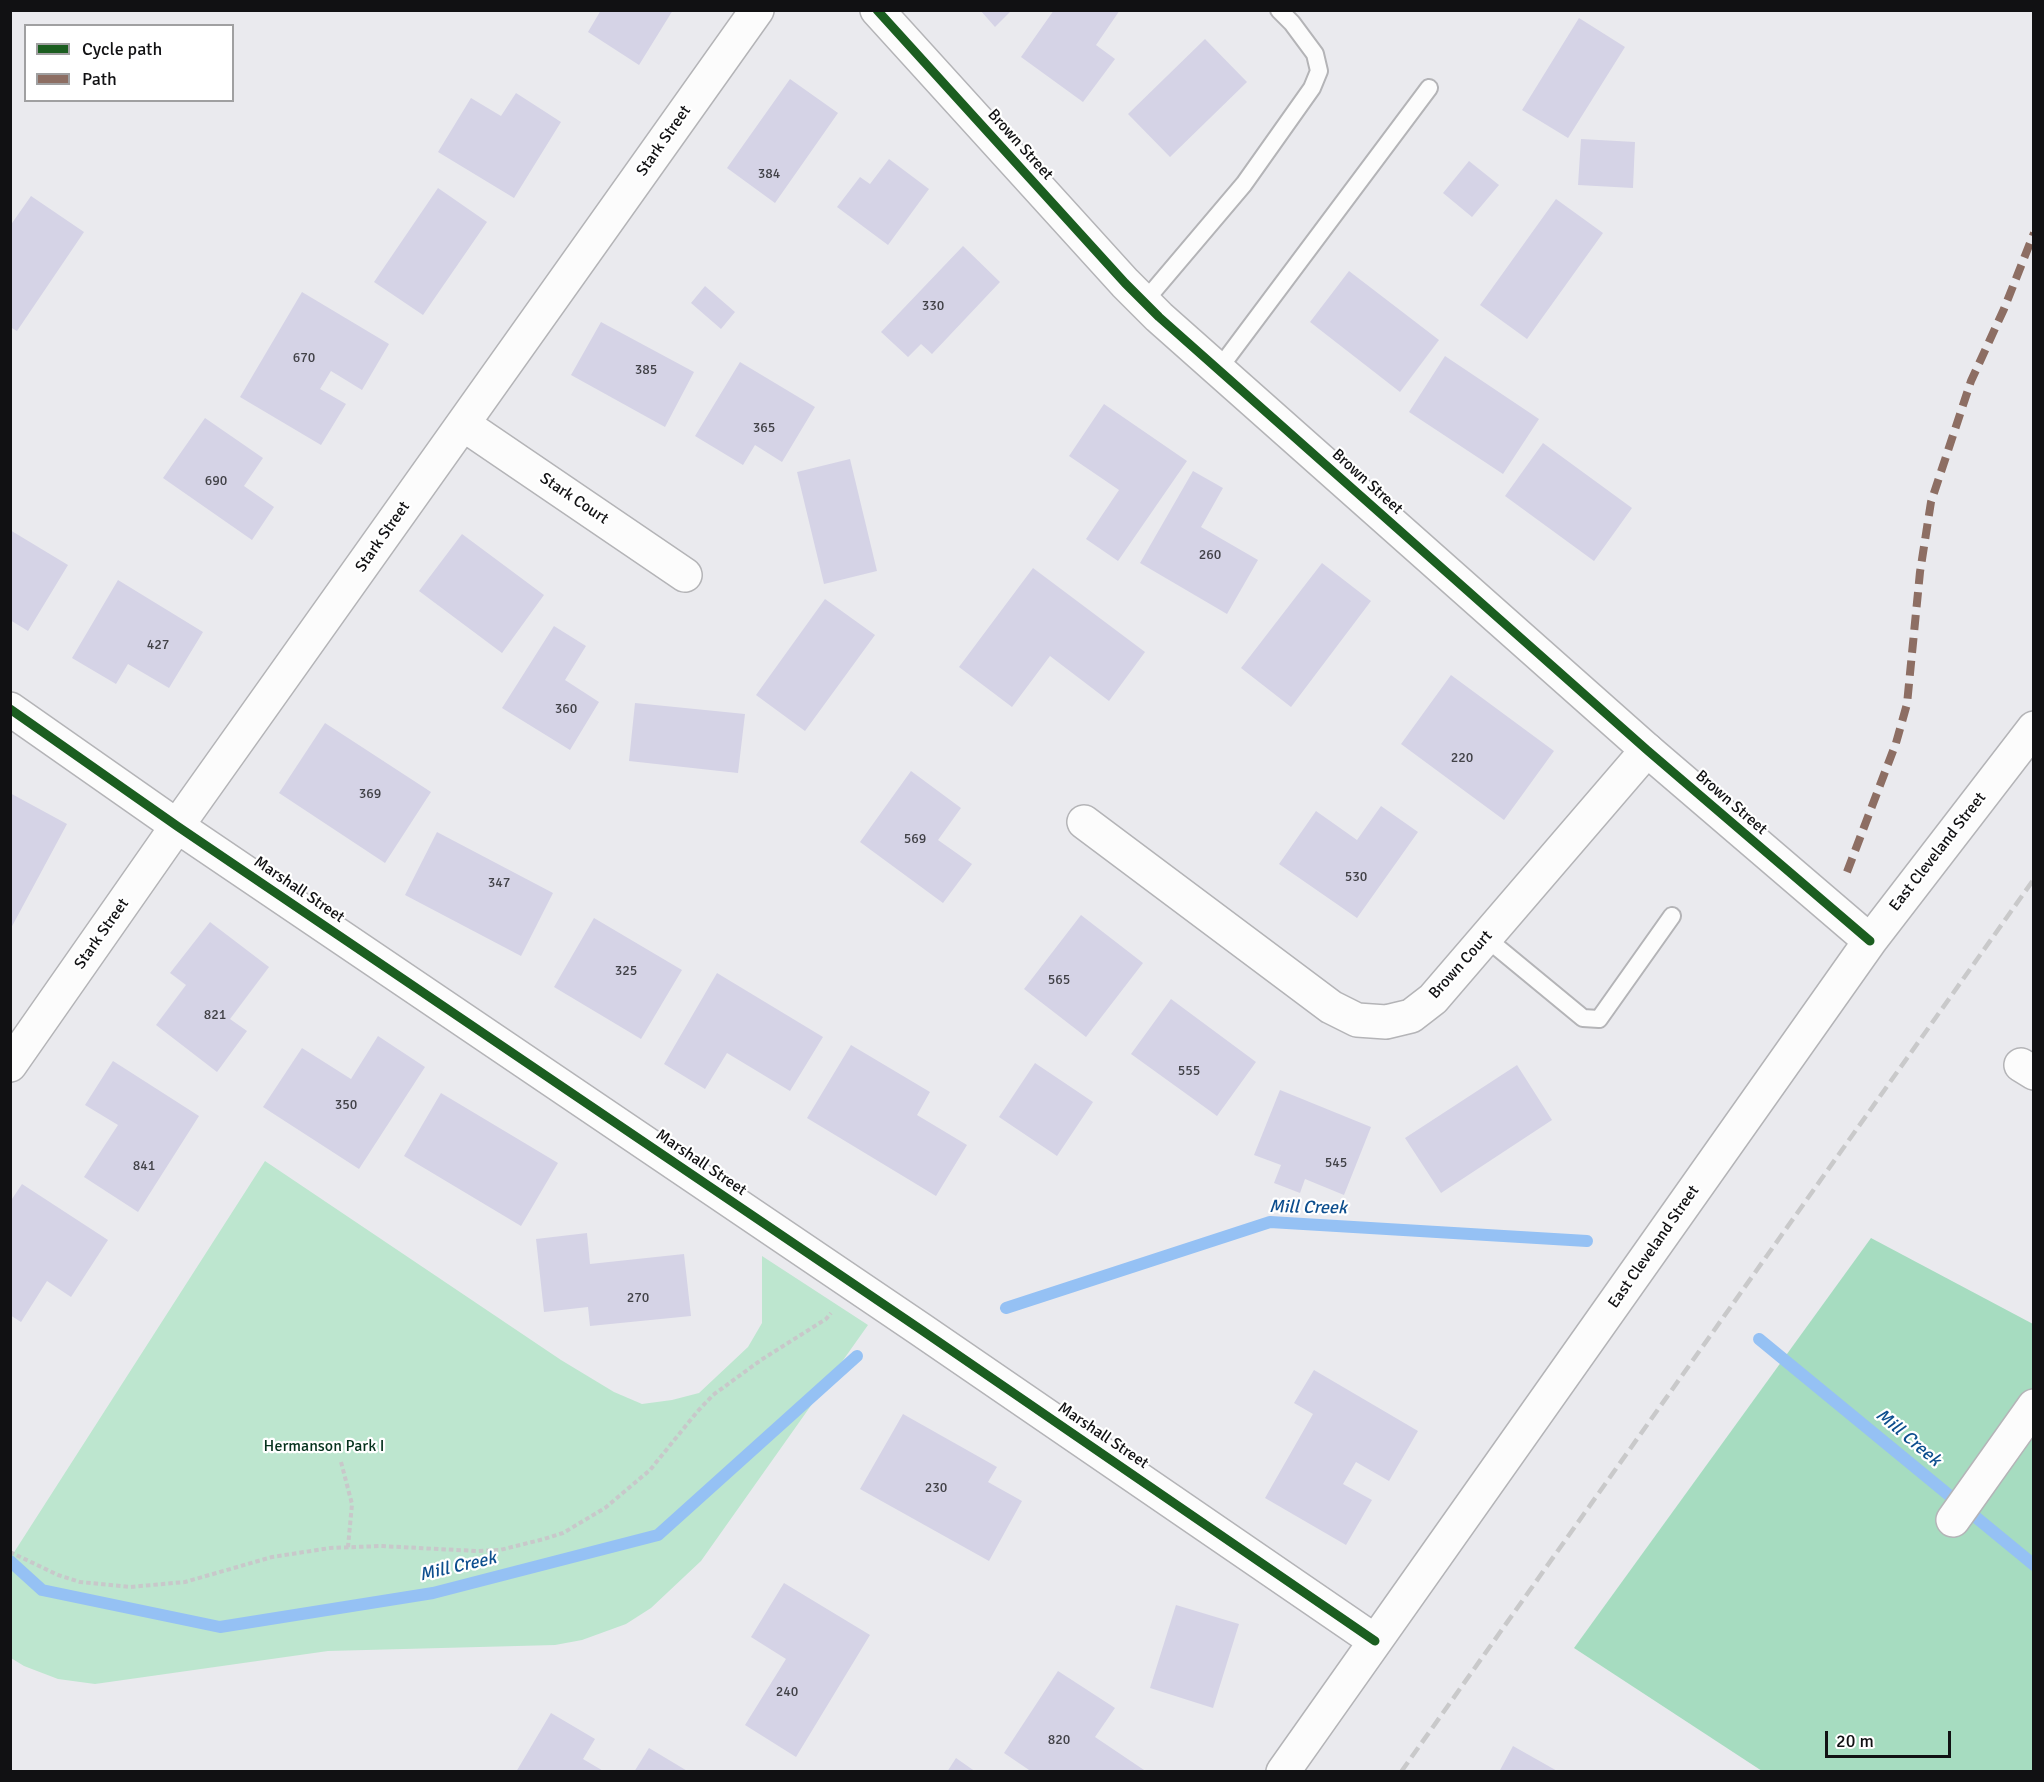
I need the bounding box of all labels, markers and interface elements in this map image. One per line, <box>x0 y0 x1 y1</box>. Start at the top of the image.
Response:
legend <box>24 24 234 102</box>
text: Cycle path <box>82 38 162 60</box>
text: Path <box>82 68 117 90</box>
street label: Stark Street <box>633 102 695 180</box>
street label: Brown Street <box>983 106 1057 184</box>
house number: 384 <box>758 166 780 182</box>
house number: 330 <box>922 298 944 314</box>
house number: 670 <box>293 350 315 366</box>
house number: 385 <box>635 362 657 378</box>
house number: 365 <box>753 420 775 436</box>
street label: Brown Street <box>1328 445 1406 519</box>
street label: Stark Court <box>536 469 612 529</box>
house number: 690 <box>205 473 227 489</box>
street label: Stark Street <box>352 498 414 576</box>
house number: 260 <box>1199 547 1221 563</box>
house number: 427 <box>147 637 169 653</box>
house number: 360 <box>555 701 577 717</box>
house number: 220 <box>1451 750 1473 766</box>
street label: Brown Street <box>1691 767 1771 839</box>
house number: 369 <box>359 786 381 802</box>
street label: East Cleveland Street <box>1886 789 1990 915</box>
house number: 569 <box>904 831 926 847</box>
street label: Marshall Street <box>250 853 348 927</box>
house number: 530 <box>1345 869 1367 885</box>
house number: 347 <box>488 875 510 891</box>
street label: Stark Street <box>71 895 133 973</box>
street label: Brown Court <box>1425 927 1497 1003</box>
house number: 325 <box>615 963 637 979</box>
house number: 565 <box>1048 972 1070 988</box>
house number: 821 <box>204 1007 226 1023</box>
house number: 555 <box>1178 1063 1200 1079</box>
house number: 350 <box>335 1097 357 1113</box>
street label: Marshall Street <box>652 1126 750 1200</box>
house number: 545 <box>1325 1155 1347 1171</box>
house number: 841 <box>133 1158 155 1174</box>
street label: East Cleveland Street <box>1604 1182 1704 1312</box>
water label: Mill Creek <box>1269 1197 1347 1219</box>
house number: 270 <box>627 1290 649 1306</box>
street label: Marshall Street <box>1054 1399 1152 1473</box>
water label: Mill Creek <box>1871 1405 1945 1471</box>
park label: Hermanson Park I <box>264 1437 384 1457</box>
house number: 230 <box>925 1480 947 1496</box>
water label: Mill Creek <box>418 1548 498 1586</box>
house number: 240 <box>776 1684 798 1700</box>
scale bar <box>1828 1719 1954 1757</box>
text: 20 m <box>1836 1730 1874 1752</box>
house number: 820 <box>1048 1732 1070 1748</box>

